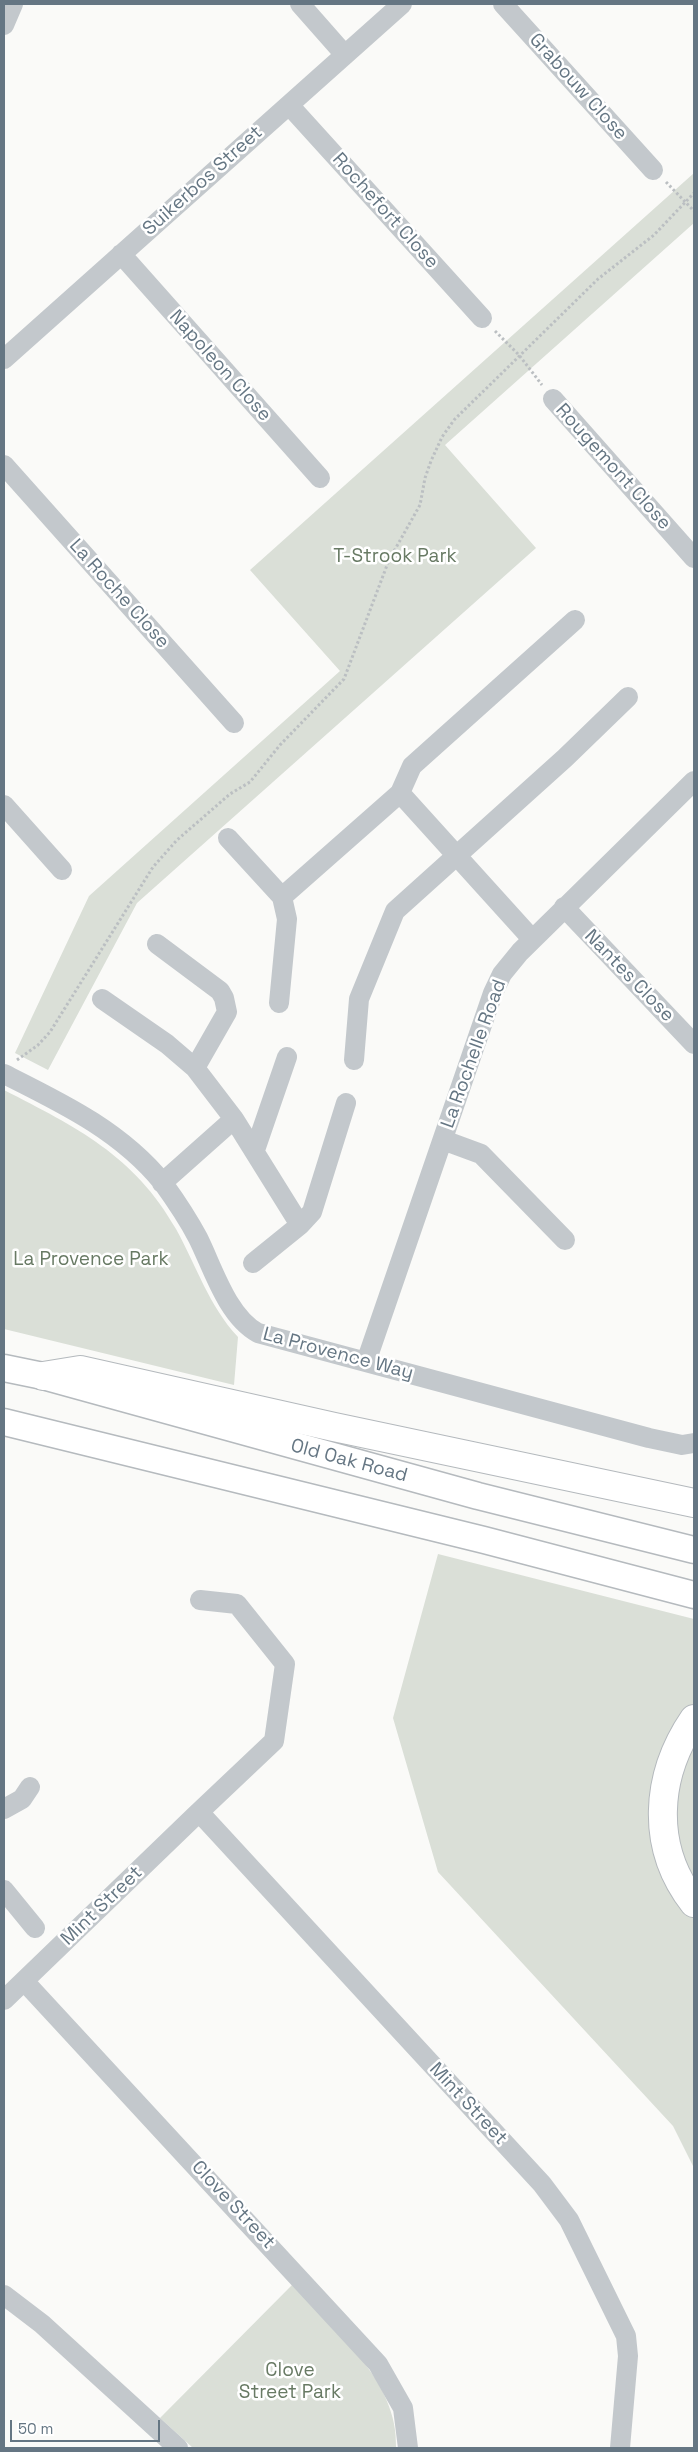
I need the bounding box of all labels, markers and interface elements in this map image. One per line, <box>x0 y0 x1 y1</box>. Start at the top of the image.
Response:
street label: Grabouw Close <box>524 29 632 145</box>
street label: Suikerbos Street <box>139 121 267 241</box>
street label: Rochefort Close <box>327 148 443 274</box>
street label: Napoleon Close <box>164 306 276 426</box>
street label: Rougemont Close <box>550 399 676 535</box>
street label: La Roche Close <box>64 535 174 653</box>
park label: T-Strook Park <box>333 546 457 568</box>
street label: Nantes Close <box>579 925 679 1027</box>
street label: La Rochelle Road <box>437 977 511 1131</box>
park label: La Provence Park <box>13 1249 169 1271</box>
street label: La Provence Way <box>260 1323 416 1385</box>
street label: Old Oak Road <box>288 1434 410 1488</box>
street label: Mint Street <box>57 1862 147 1950</box>
street label: Mint Street <box>424 2058 512 2150</box>
street label: Clove Street <box>186 2156 280 2254</box>
park label: Clove Street Park <box>239 2360 341 2404</box>
scale bar <box>12 2410 162 2442</box>
text: 50 m <box>18 2419 53 2438</box>

